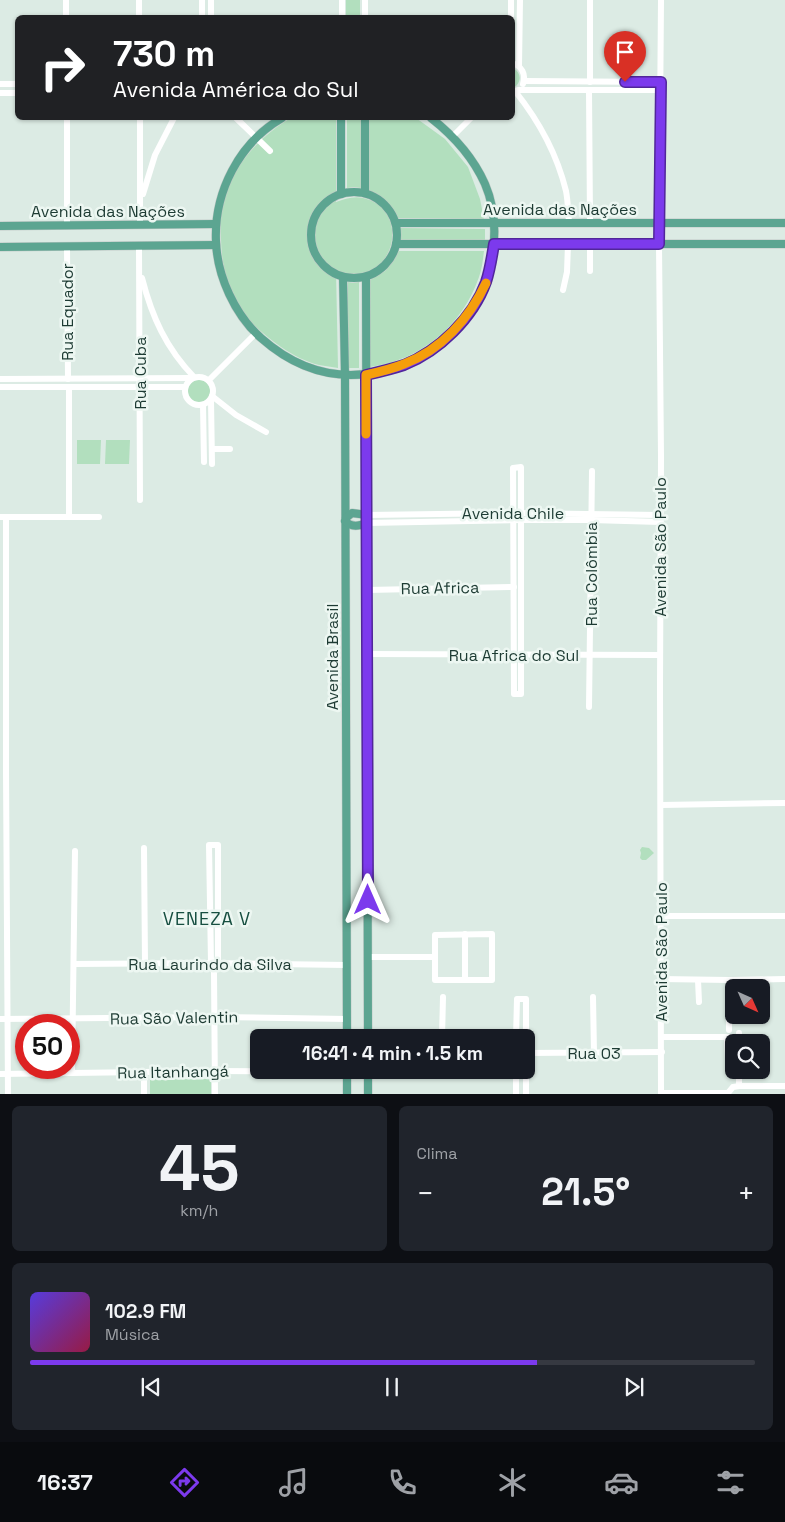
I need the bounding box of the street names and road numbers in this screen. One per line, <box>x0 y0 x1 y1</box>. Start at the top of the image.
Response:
street label: Avenida das Nações <box>483 199 637 220</box>
street label: Avenida das Nações <box>31 201 185 222</box>
street label: Rua Equador <box>57 263 78 361</box>
street label: Rua Cuba <box>130 337 151 409</box>
street label: Avenida São Paulo <box>650 477 671 617</box>
street label: Avenida Chile <box>462 503 564 524</box>
street label: Rua Colômbia <box>581 522 602 626</box>
street label: Rua Africa <box>401 577 479 599</box>
street label: Avenida Brasil <box>322 604 343 710</box>
street label: Rua Africa do Sul <box>449 645 579 666</box>
street label: Avenida São Paulo <box>651 882 672 1022</box>
street label: Rua Laurindo da Silva <box>128 954 292 975</box>
street label: Rua São Valentin <box>110 1006 238 1030</box>
street label: Rua 03 <box>567 1043 621 1064</box>
street label: Rua Itanhangá <box>117 1061 229 1083</box>

